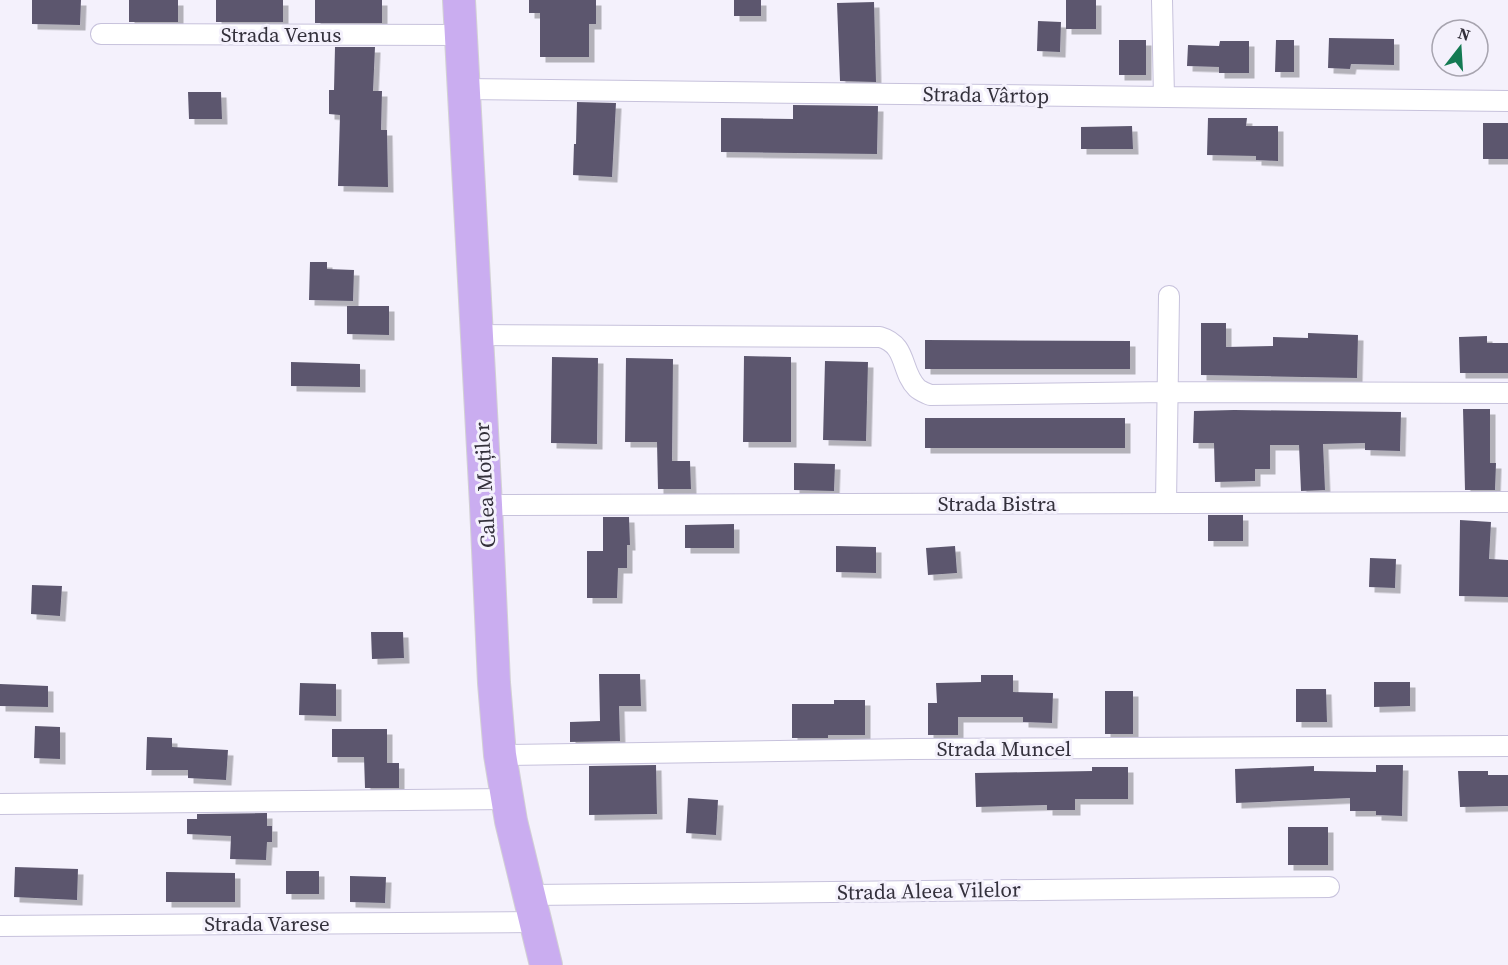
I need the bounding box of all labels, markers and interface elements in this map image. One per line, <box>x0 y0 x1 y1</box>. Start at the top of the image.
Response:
north arrow <box>1430 18 1490 78</box>
street label: Strada Venus <box>221 20 341 49</box>
text: N <box>1456 21 1474 46</box>
street label: Strada Vârtop <box>923 79 1049 110</box>
street label: Calea Moților <box>467 421 502 549</box>
street label: Strada Bistra <box>938 489 1057 518</box>
street label: Strada Muncel <box>937 734 1071 763</box>
street label: Strada Aleea Vilelor <box>837 874 1021 907</box>
street label: Strada Varese <box>204 909 330 938</box>

